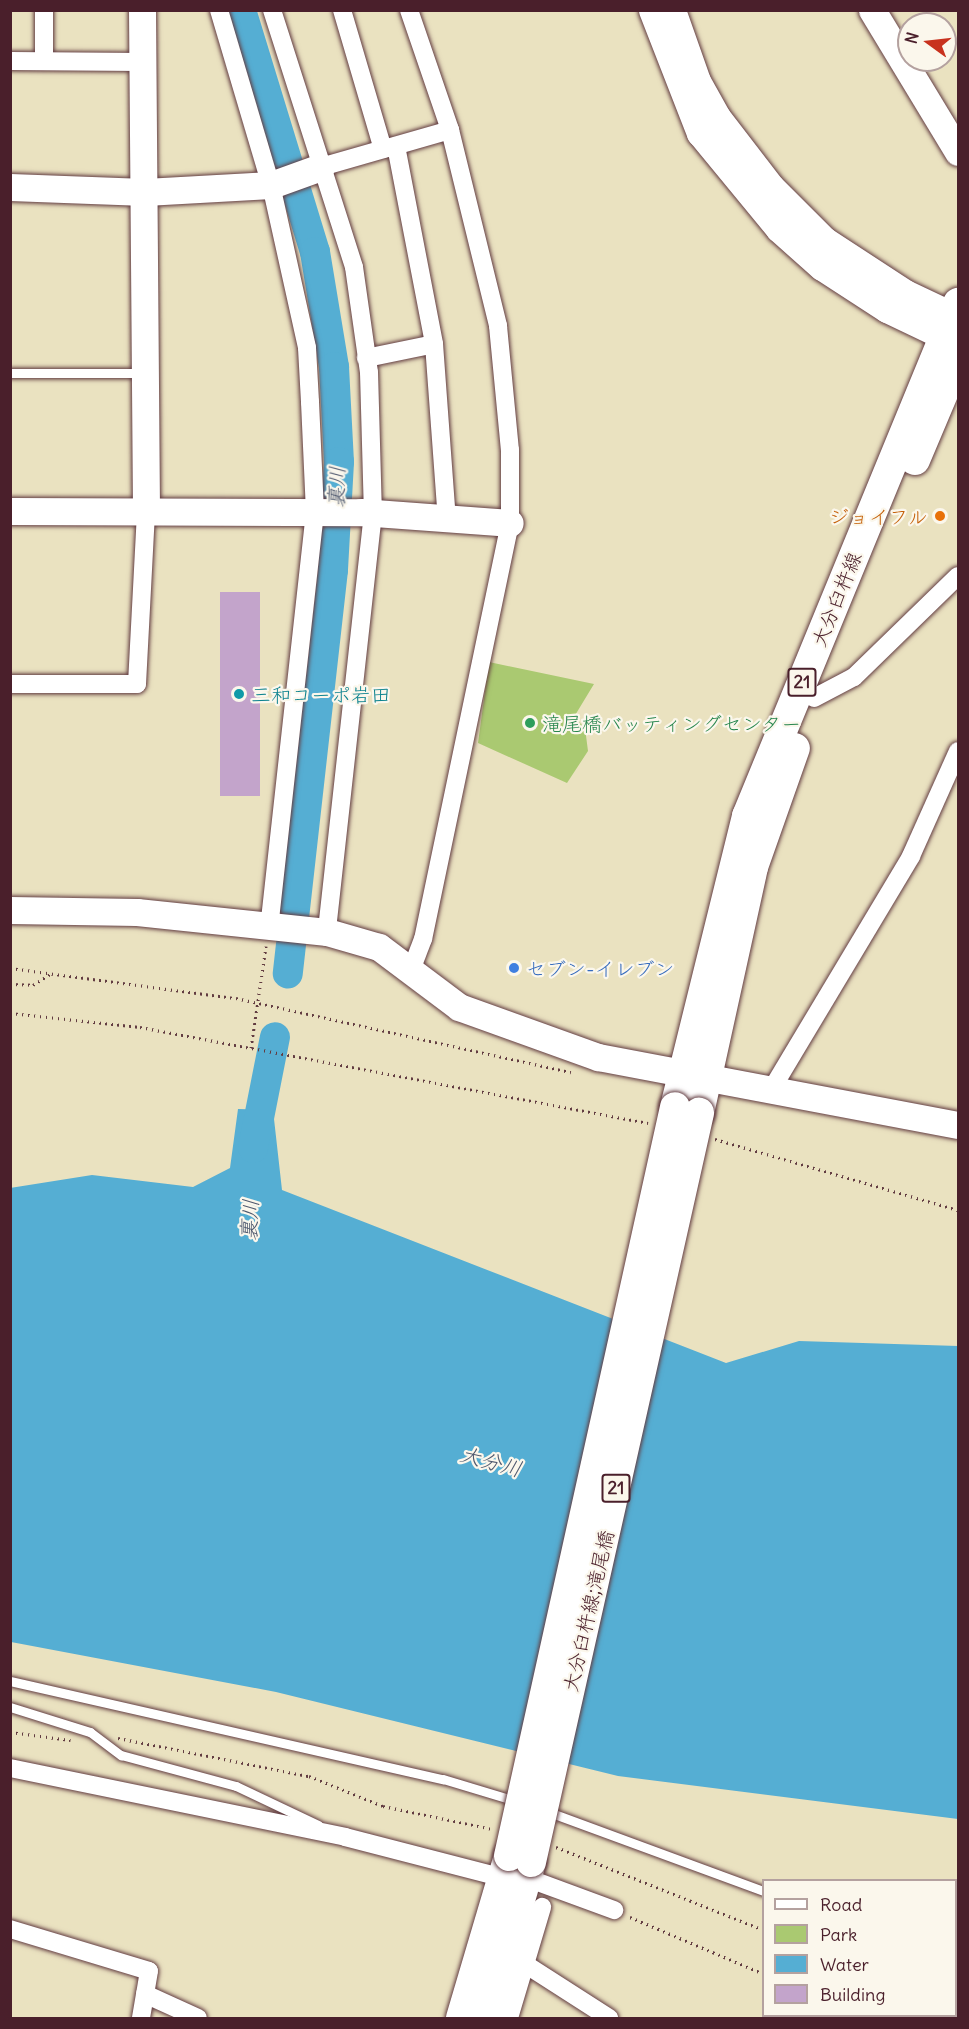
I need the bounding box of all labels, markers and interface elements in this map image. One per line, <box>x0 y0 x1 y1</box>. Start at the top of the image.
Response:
north arrow <box>897 12 957 72</box>
text: N <box>900 30 923 46</box>
water label: 裏川 <box>324 466 350 508</box>
place label: ジョイフル <box>828 504 928 528</box>
marker: ジョイフル <box>933 509 947 523</box>
street label: 大分臼杵線 <box>806 548 866 650</box>
road number: 21 <box>787 667 817 697</box>
place label: 三和コーポ岩田 <box>251 682 391 706</box>
marker: 三和コーポ岩田 <box>232 687 246 701</box>
place label: 滝尾橋バッティングセンター <box>542 711 802 735</box>
marker: 滝尾橋バッティングセンター <box>523 716 537 730</box>
place label: セブン-イレブン <box>526 956 675 980</box>
marker: セブン-イレブン <box>507 961 521 975</box>
water label: 裏川 <box>236 1198 264 1242</box>
water label: 大分川 <box>457 1442 525 1482</box>
road number: 21 <box>601 1473 631 1503</box>
street label: 大分臼杵線;滝尾橋 <box>558 1528 618 1694</box>
legend <box>762 1879 957 2017</box>
text: Road <box>820 1893 862 1916</box>
text: Park <box>820 1923 857 1946</box>
text: Water <box>820 1953 869 1976</box>
text: Building <box>820 1983 885 2006</box>

